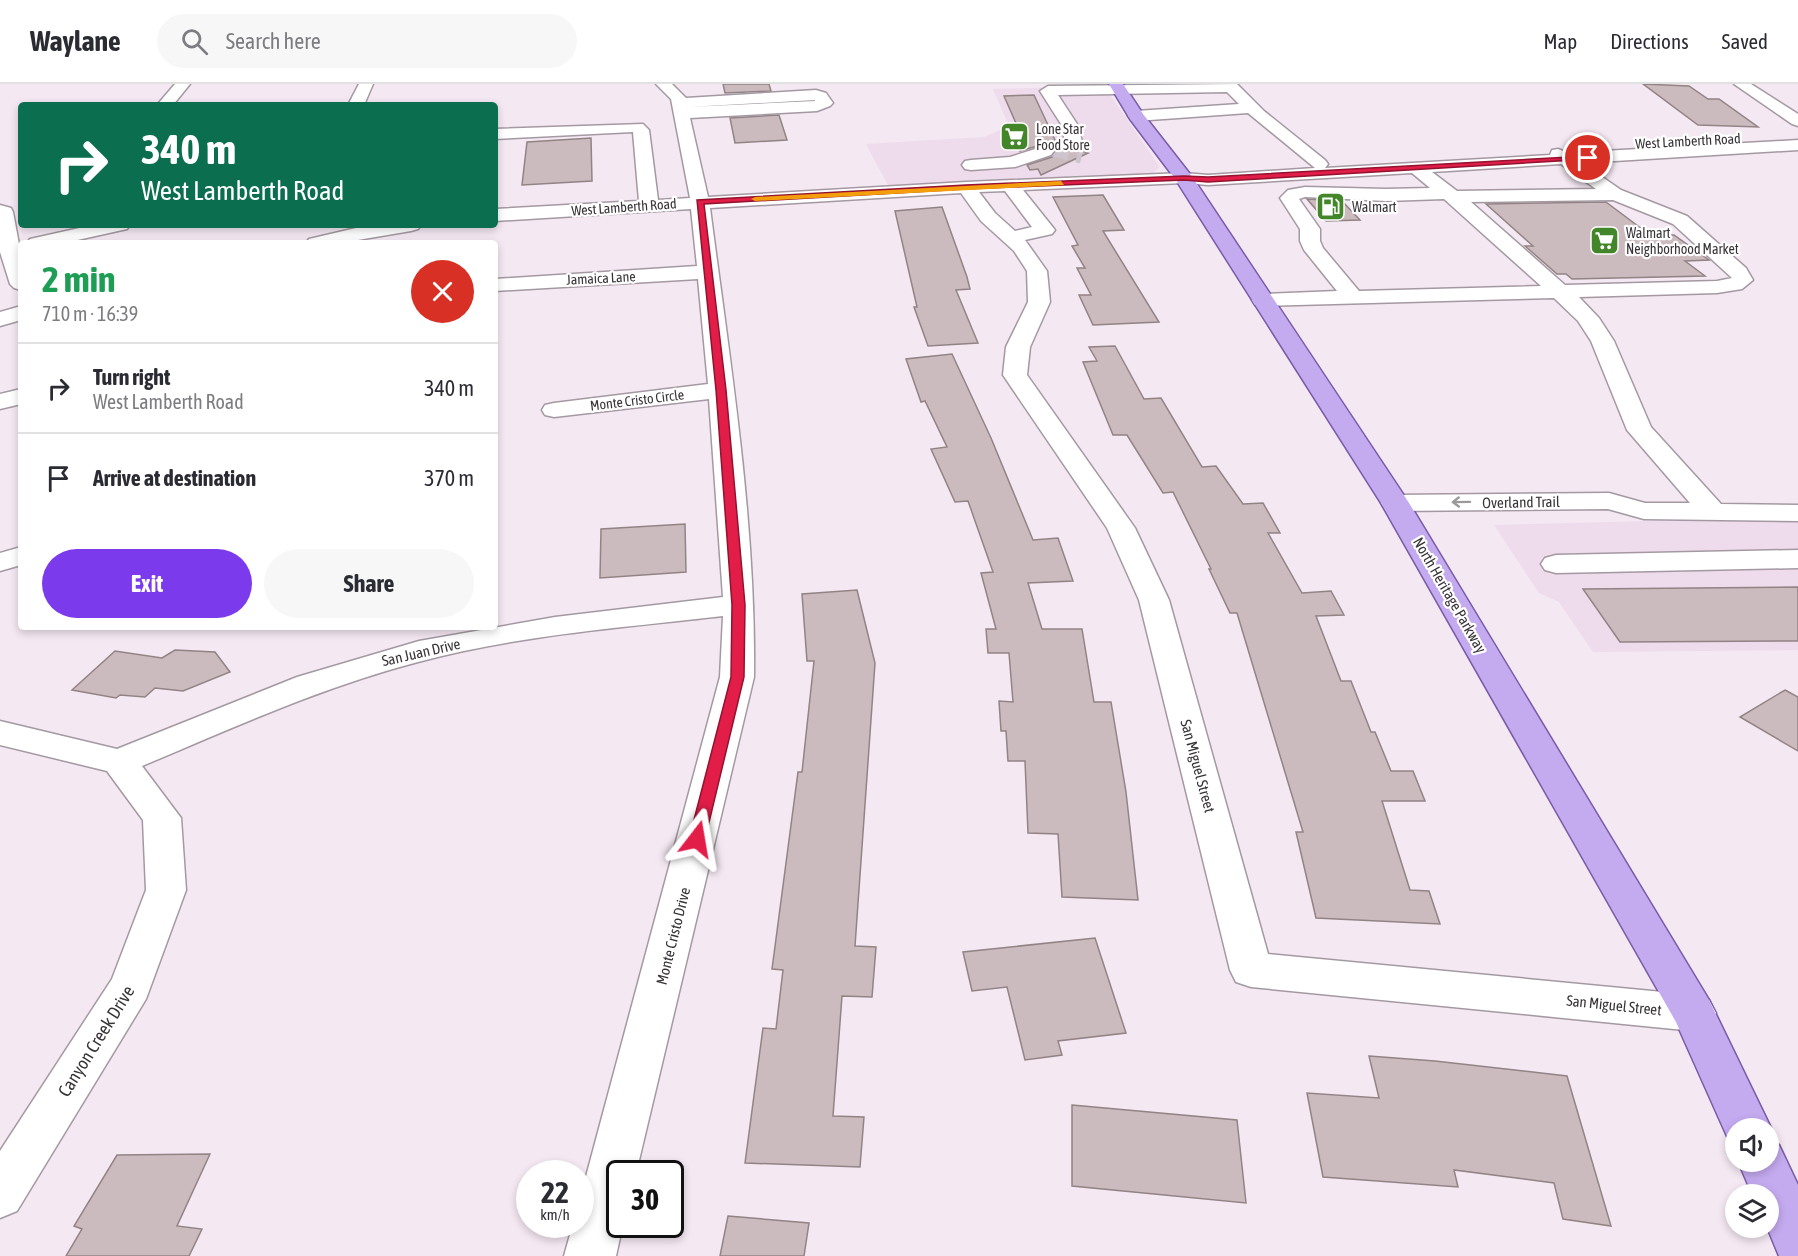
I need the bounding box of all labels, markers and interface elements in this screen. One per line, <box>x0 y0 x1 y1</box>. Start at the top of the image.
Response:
search box <box>157 14 577 68</box>
text: Waylane <box>30 25 121 57</box>
icon: search <box>178 25 211 58</box>
text: Search here <box>226 28 321 54</box>
text: Map <box>1543 29 1577 53</box>
text: Directions <box>1610 29 1689 53</box>
text: Saved <box>1722 29 1768 53</box>
supermarket icon: Lone Star Food Store <box>999 121 1031 153</box>
place label: Lone Star Food Store <box>1036 121 1090 153</box>
text: 340 m <box>141 125 236 173</box>
icon: right <box>42 126 120 204</box>
street label: West Lamberth Road <box>1635 130 1741 152</box>
pin <box>1562 132 1613 183</box>
icon: arrive <box>1571 141 1604 174</box>
text: West Lamberth Road <box>141 175 344 206</box>
fuel station icon: Walmart <box>1315 191 1347 223</box>
street label: West Lamberth Road <box>571 195 677 219</box>
place label: Walmart <box>1352 199 1397 215</box>
supermarket icon: Walmart Neighborhood Market <box>1589 225 1621 257</box>
place label: Walmart Neighborhood Market <box>1626 225 1739 257</box>
text: 2 min <box>42 258 116 300</box>
button: close <box>411 260 474 323</box>
street label: Jamaica Lane <box>566 268 636 288</box>
text: 710 m · 16:39 <box>42 302 138 325</box>
text: Turn right <box>93 364 170 390</box>
icon: right <box>42 372 75 405</box>
text: 340 m <box>424 375 474 401</box>
street label: Monte Cristo Circle <box>589 386 685 414</box>
text: West Lamberth Road <box>93 390 244 413</box>
icon: arrive <box>42 462 75 495</box>
text: Arrive at destination <box>93 465 256 491</box>
text: 370 m <box>424 465 474 491</box>
street label: Overland Trail <box>1482 493 1560 511</box>
one-way arrow <box>1452 496 1472 508</box>
street label: North Heritage Parkway <box>1410 534 1490 656</box>
button: Exit <box>42 549 252 618</box>
button: Share <box>264 549 474 618</box>
street label: San Juan Drive <box>380 635 462 669</box>
street label: San Miguel Street <box>1177 718 1219 814</box>
position arrow <box>665 807 729 871</box>
street label: Monte Cristo Drive <box>653 885 693 986</box>
street label: Canyon Creek Drive <box>53 982 139 1100</box>
street label: San Miguel Street <box>1566 992 1662 1018</box>
map controls <box>1725 1118 1779 1238</box>
button: sound <box>1725 1118 1779 1172</box>
speed limit sign: 30 <box>606 1160 684 1238</box>
text: 22 <box>541 1175 569 1209</box>
button: layers <box>1725 1184 1779 1238</box>
text: km/h <box>540 1206 570 1223</box>

